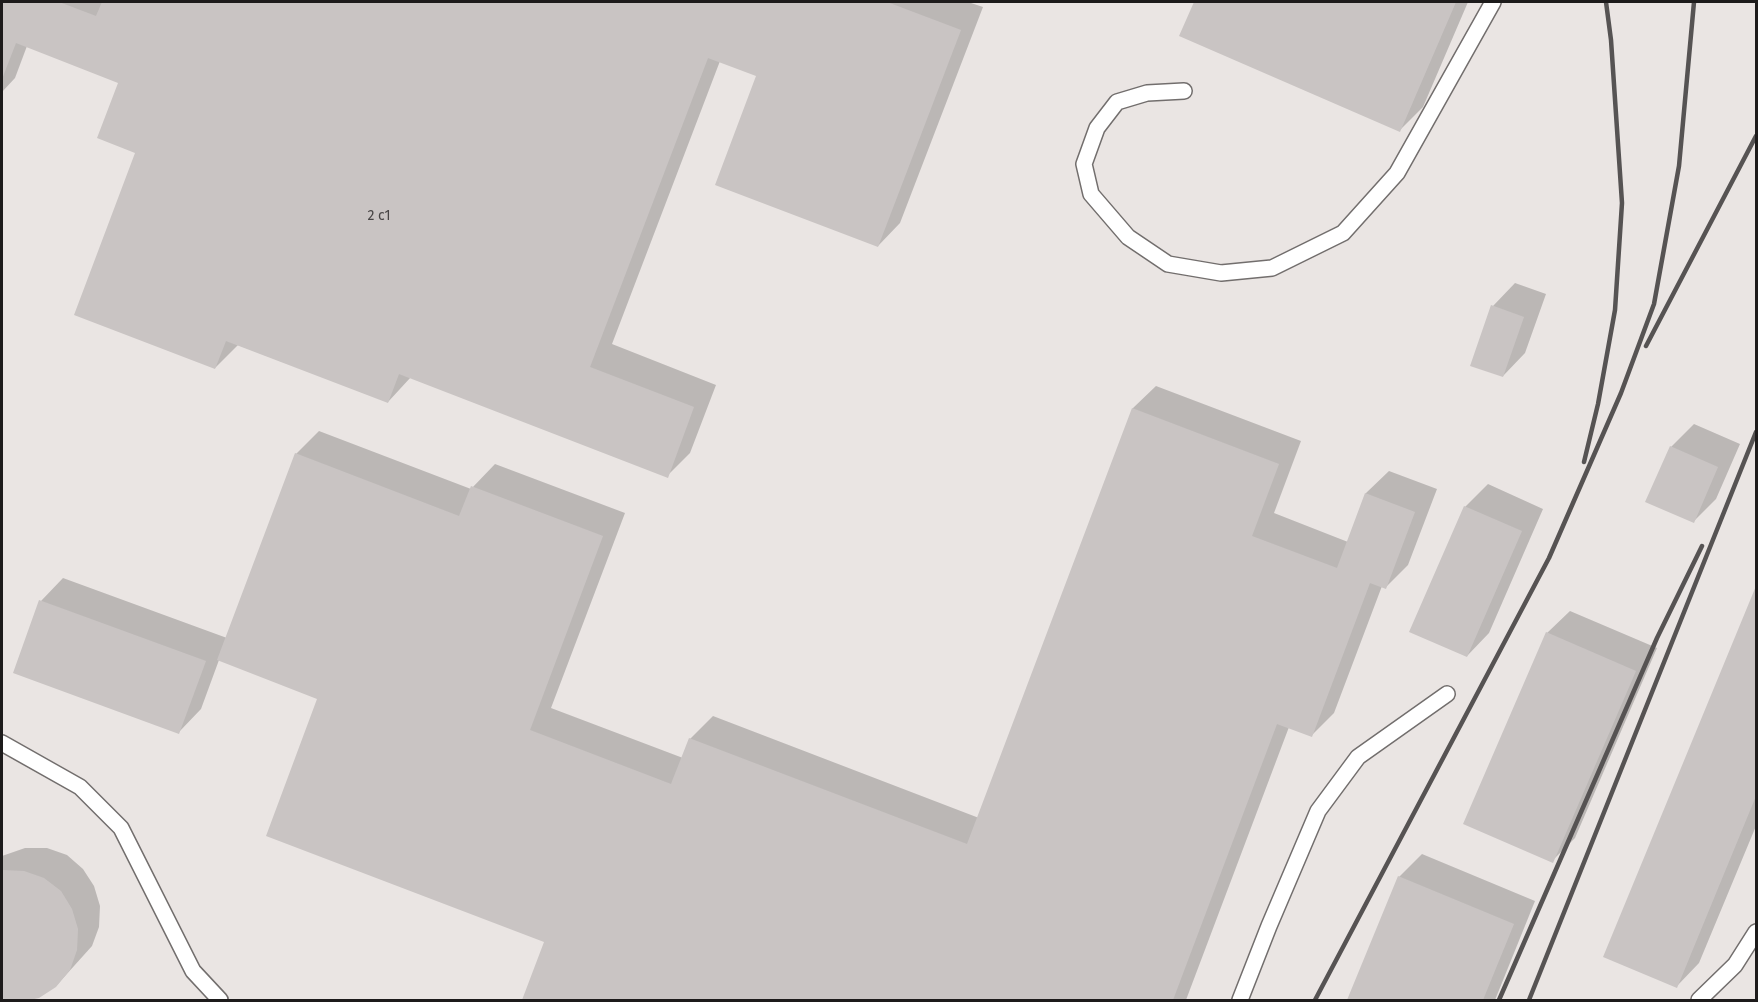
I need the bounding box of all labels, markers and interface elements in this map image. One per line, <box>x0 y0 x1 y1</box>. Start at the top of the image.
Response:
house number: 2 с1 <box>367 208 391 224</box>

